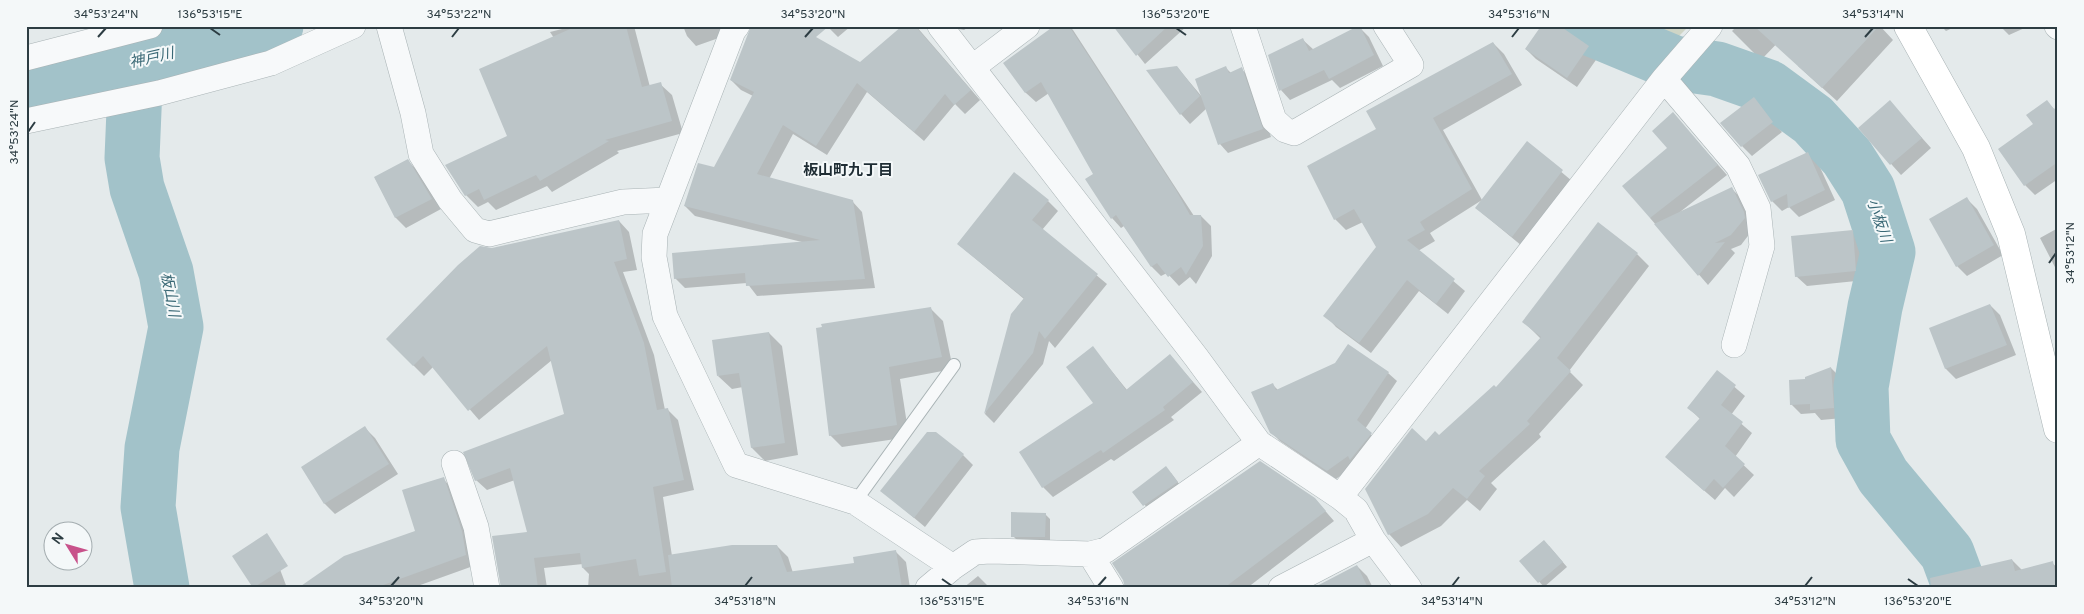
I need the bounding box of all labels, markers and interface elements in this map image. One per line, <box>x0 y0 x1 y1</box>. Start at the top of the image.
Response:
text: 34°53'24"N <box>74 7 138 23</box>
text: 136°53'15"E <box>178 7 242 23</box>
text: 34°53'22"N <box>427 7 491 23</box>
text: 34°53'20"N <box>780 7 846 23</box>
text: 136°53'20"E <box>1142 7 1210 23</box>
text: 34°53'16"N <box>1488 7 1550 23</box>
text: 34°53'14"N <box>1842 7 1904 23</box>
water label: 神戸川 <box>128 44 178 73</box>
text: 34°53'24"N <box>7 100 23 164</box>
district label: 板山町九丁目 <box>803 162 893 181</box>
water label: 小板川 <box>1862 197 1895 247</box>
text: 34°53'12"N <box>2063 222 2079 284</box>
water label: 板山川 <box>155 271 183 321</box>
north arrow <box>42 522 92 572</box>
text: N <box>49 530 69 548</box>
text: 34°53'20"N <box>358 594 424 610</box>
text: 34°53'18"N <box>714 594 776 610</box>
text: 136°53'15"E <box>920 594 984 610</box>
text: 34°53'16"N <box>1067 594 1129 610</box>
text: 34°53'14"N <box>1421 594 1483 610</box>
text: 34°53'12"N <box>1774 594 1836 610</box>
text: 136°53'20"E <box>1884 594 1952 610</box>

